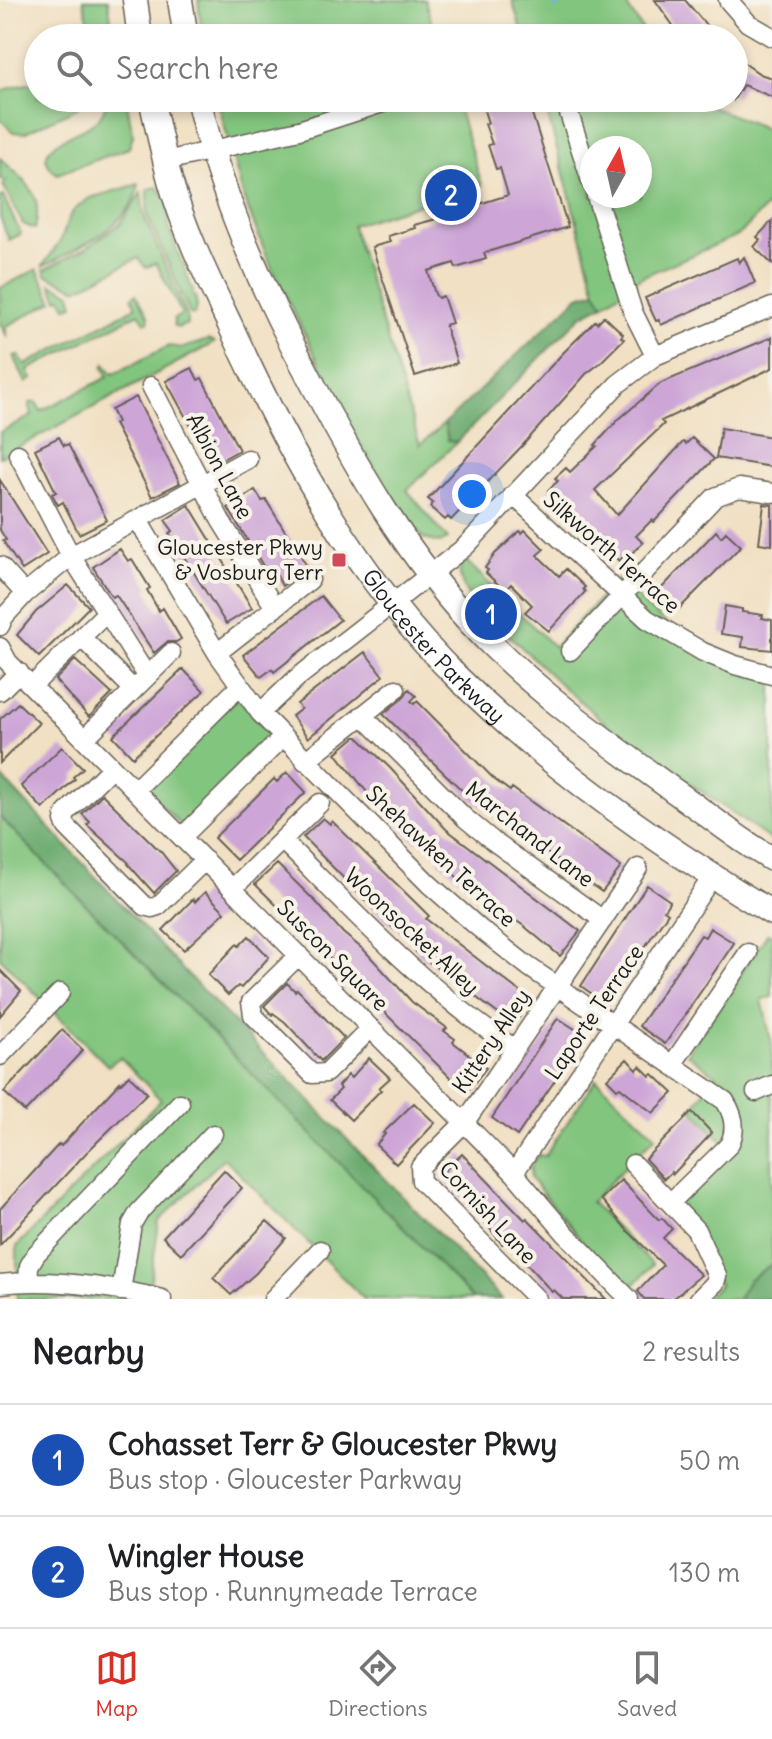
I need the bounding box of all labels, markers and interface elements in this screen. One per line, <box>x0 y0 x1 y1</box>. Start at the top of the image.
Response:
search box <box>24 24 748 112</box>
icon: search <box>52 46 96 90</box>
text: Search here <box>116 49 279 87</box>
north arrow <box>580 136 652 208</box>
pin: 2 <box>425 165 477 225</box>
street label: Albion Lane <box>181 408 259 524</box>
your location <box>452 474 492 514</box>
street label: Silkworth Terrace <box>538 485 686 619</box>
place label: Gloucester Pkwy & Vosburg Terr <box>157 533 323 586</box>
marker: Gloucester Pkwy & Vosburg Terr <box>330 551 348 569</box>
street label: Gloucester Parkway <box>356 563 511 729</box>
pin: 1 <box>465 584 517 644</box>
street label: Marchand Lane <box>460 775 600 893</box>
street label: Shehawken Terrace <box>360 779 522 933</box>
street label: Woonsocket Alley <box>339 861 485 1001</box>
street label: Suscon Square <box>271 893 395 1017</box>
street label: Laporte Terrace <box>538 939 650 1085</box>
street label: Kittery Alley <box>446 983 536 1099</box>
street label: Cornish Lane <box>433 1155 543 1269</box>
text: Nearby <box>32 1330 145 1373</box>
text: 2 results <box>642 1335 740 1368</box>
text: Cohasset Terr & Gloucester Pkwy <box>108 1425 557 1463</box>
text: 1 <box>53 1444 63 1477</box>
text: 50 m <box>679 1444 740 1477</box>
text: Bus stop · Gloucester Parkway <box>108 1463 462 1496</box>
text: Wingler House <box>108 1537 304 1575</box>
text: 2 <box>51 1556 65 1589</box>
text: 130 m <box>669 1556 740 1589</box>
text: Bus stop · Runnymeade Terrace <box>108 1575 478 1608</box>
tab: Map <box>95 1646 139 1722</box>
tab: Directions <box>328 1646 428 1722</box>
tab: Saved <box>617 1646 677 1722</box>

